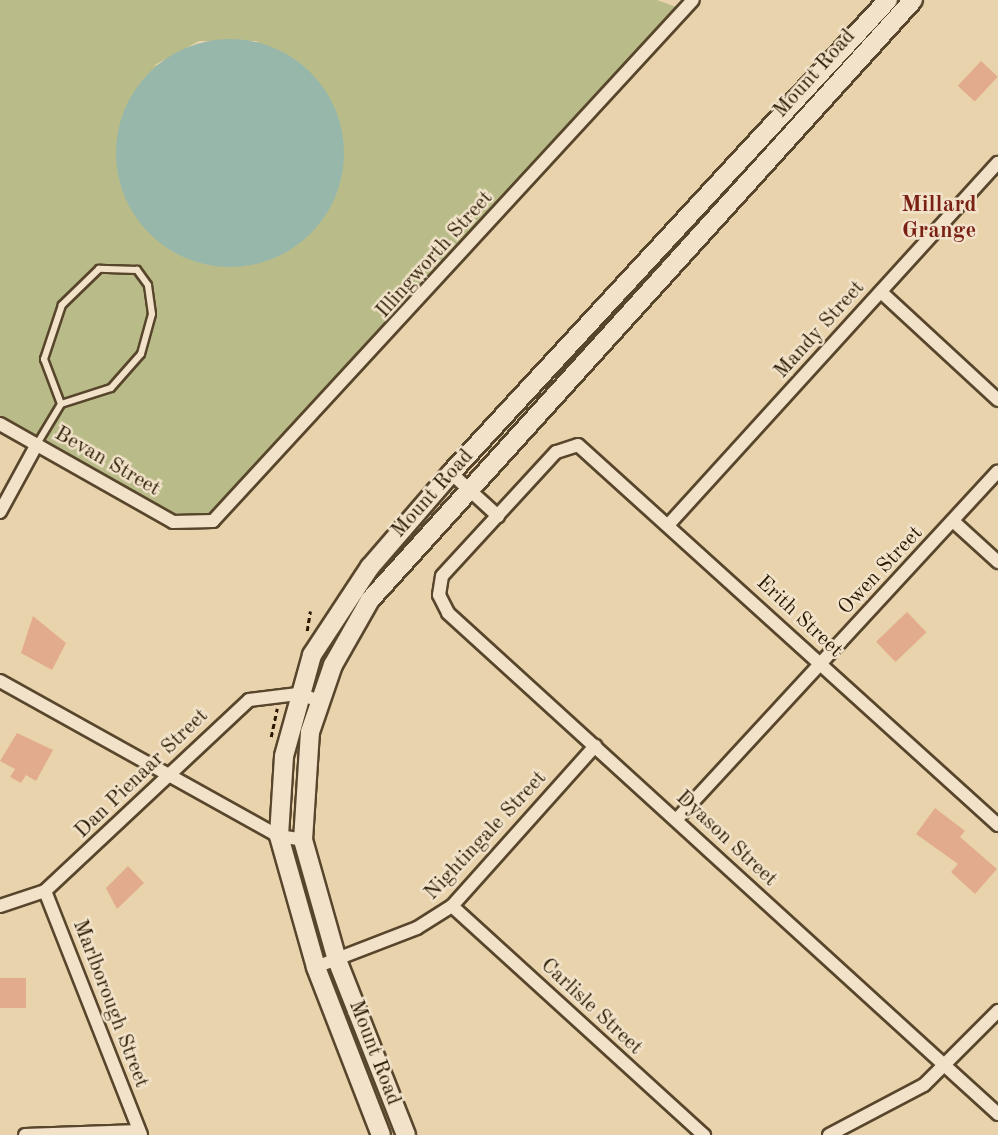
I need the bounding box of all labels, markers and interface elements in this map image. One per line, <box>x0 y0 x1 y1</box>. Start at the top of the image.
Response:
street label: Mount Road <box>769 24 861 124</box>
street label: Illingworth Street <box>371 186 499 324</box>
district label: Millard Grange <box>901 191 977 245</box>
street label: Mandy Street <box>770 276 870 384</box>
street label: Bevan Street <box>50 422 164 502</box>
street label: Mount Road <box>387 444 479 544</box>
street label: Owen Street <box>833 521 929 621</box>
street label: Erith Street <box>751 571 847 663</box>
street label: Dan Pienaar Street <box>70 704 214 844</box>
street label: Nightingale Street <box>420 766 552 906</box>
street label: Dyason Street <box>670 786 782 892</box>
street label: Marlborough Street <box>66 916 154 1092</box>
street label: Carlisle Street <box>535 953 647 1061</box>
street label: Mount Road <box>342 997 406 1109</box>

